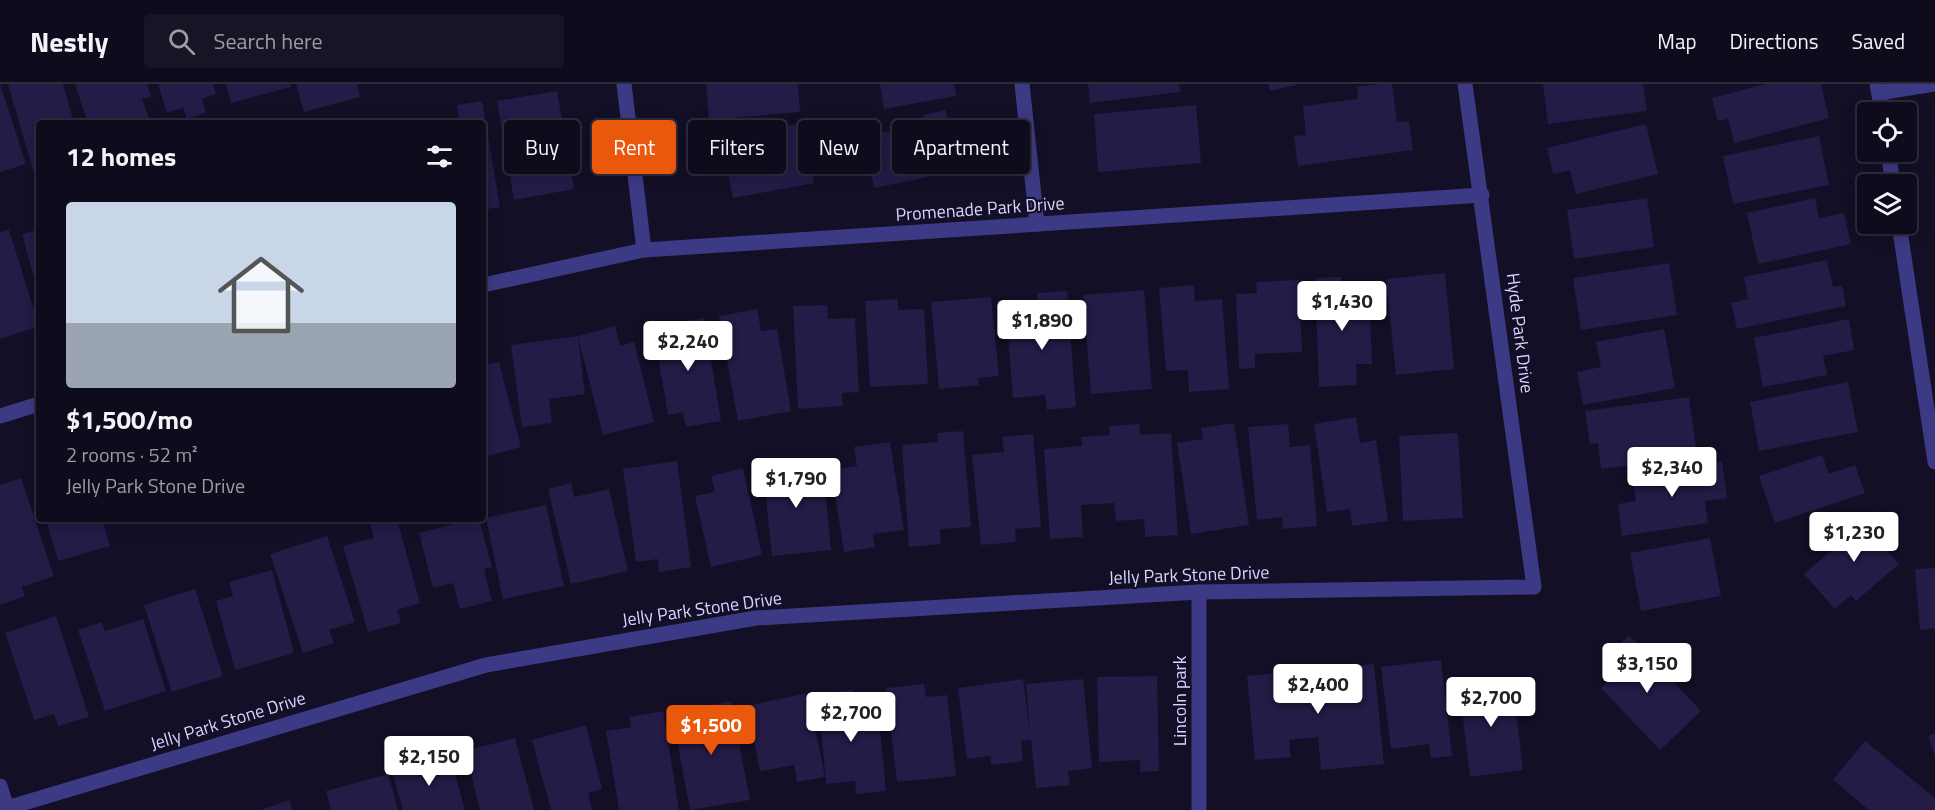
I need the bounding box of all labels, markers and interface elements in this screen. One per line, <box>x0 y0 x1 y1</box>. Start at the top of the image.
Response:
search box <box>144 14 564 68</box>
text: Nestly <box>30 20 108 63</box>
text: Search here <box>213 24 323 58</box>
icon: search <box>165 25 198 58</box>
text: Map <box>1657 25 1697 57</box>
text: Directions <box>1730 25 1819 57</box>
text: Saved <box>1852 25 1905 57</box>
map controls <box>1857 102 1917 234</box>
button: locate <box>1857 102 1917 162</box>
chip: Buy <box>504 120 580 174</box>
chip: Rent <box>592 120 676 174</box>
chip: Filters <box>688 120 786 174</box>
chip: New <box>798 120 880 174</box>
chip: Apartment <box>892 120 1030 174</box>
text: 12 homes <box>66 137 176 176</box>
icon: filters <box>423 140 456 173</box>
button: layers <box>1857 174 1917 234</box>
street label: Promenade Park Drive <box>895 189 1065 228</box>
icon: home <box>207 241 315 349</box>
street label: Hyde Park Drive <box>1500 271 1541 395</box>
pin: $1,430 <box>1293 281 1391 332</box>
text: $1,430 <box>1311 285 1373 316</box>
pin: $1,890 <box>993 300 1091 351</box>
text: $1,890 <box>1011 304 1073 335</box>
pin: $2,240 <box>639 321 737 372</box>
text: $2,240 <box>657 325 719 356</box>
text: $1,500/mo <box>66 400 193 439</box>
text: 2 rooms · 52 m² <box>66 439 198 470</box>
pin: $2,340 <box>1623 447 1721 498</box>
text: $2,340 <box>1641 451 1703 482</box>
pin: $1,790 <box>747 458 845 509</box>
text: $1,790 <box>765 462 827 493</box>
text: Jelly Park Stone Drive <box>66 470 245 501</box>
pin: $1,230 <box>1805 512 1903 563</box>
text: $1,230 <box>1823 516 1885 547</box>
street label: Jelly Park Stone Drive <box>1108 558 1270 591</box>
street label: Jelly Park Stone Drive <box>620 584 784 633</box>
pin: $3,150 <box>1598 643 1696 694</box>
text: $3,150 <box>1616 647 1678 678</box>
street label: Lincoln park <box>1166 655 1193 746</box>
pin: $2,400 <box>1269 664 1367 715</box>
text: $2,400 <box>1287 668 1349 699</box>
pin: $2,700 <box>1442 677 1540 728</box>
text: $2,700 <box>1460 681 1522 712</box>
street label: Jelly Park Stone Drive <box>147 684 309 757</box>
pin: $2,700 <box>802 692 900 743</box>
text: $2,700 <box>820 696 882 727</box>
pin: $1,500 <box>662 705 760 756</box>
text: $1,500 <box>680 709 742 740</box>
pin: $2,150 <box>380 736 478 787</box>
text: $2,150 <box>398 740 460 771</box>

